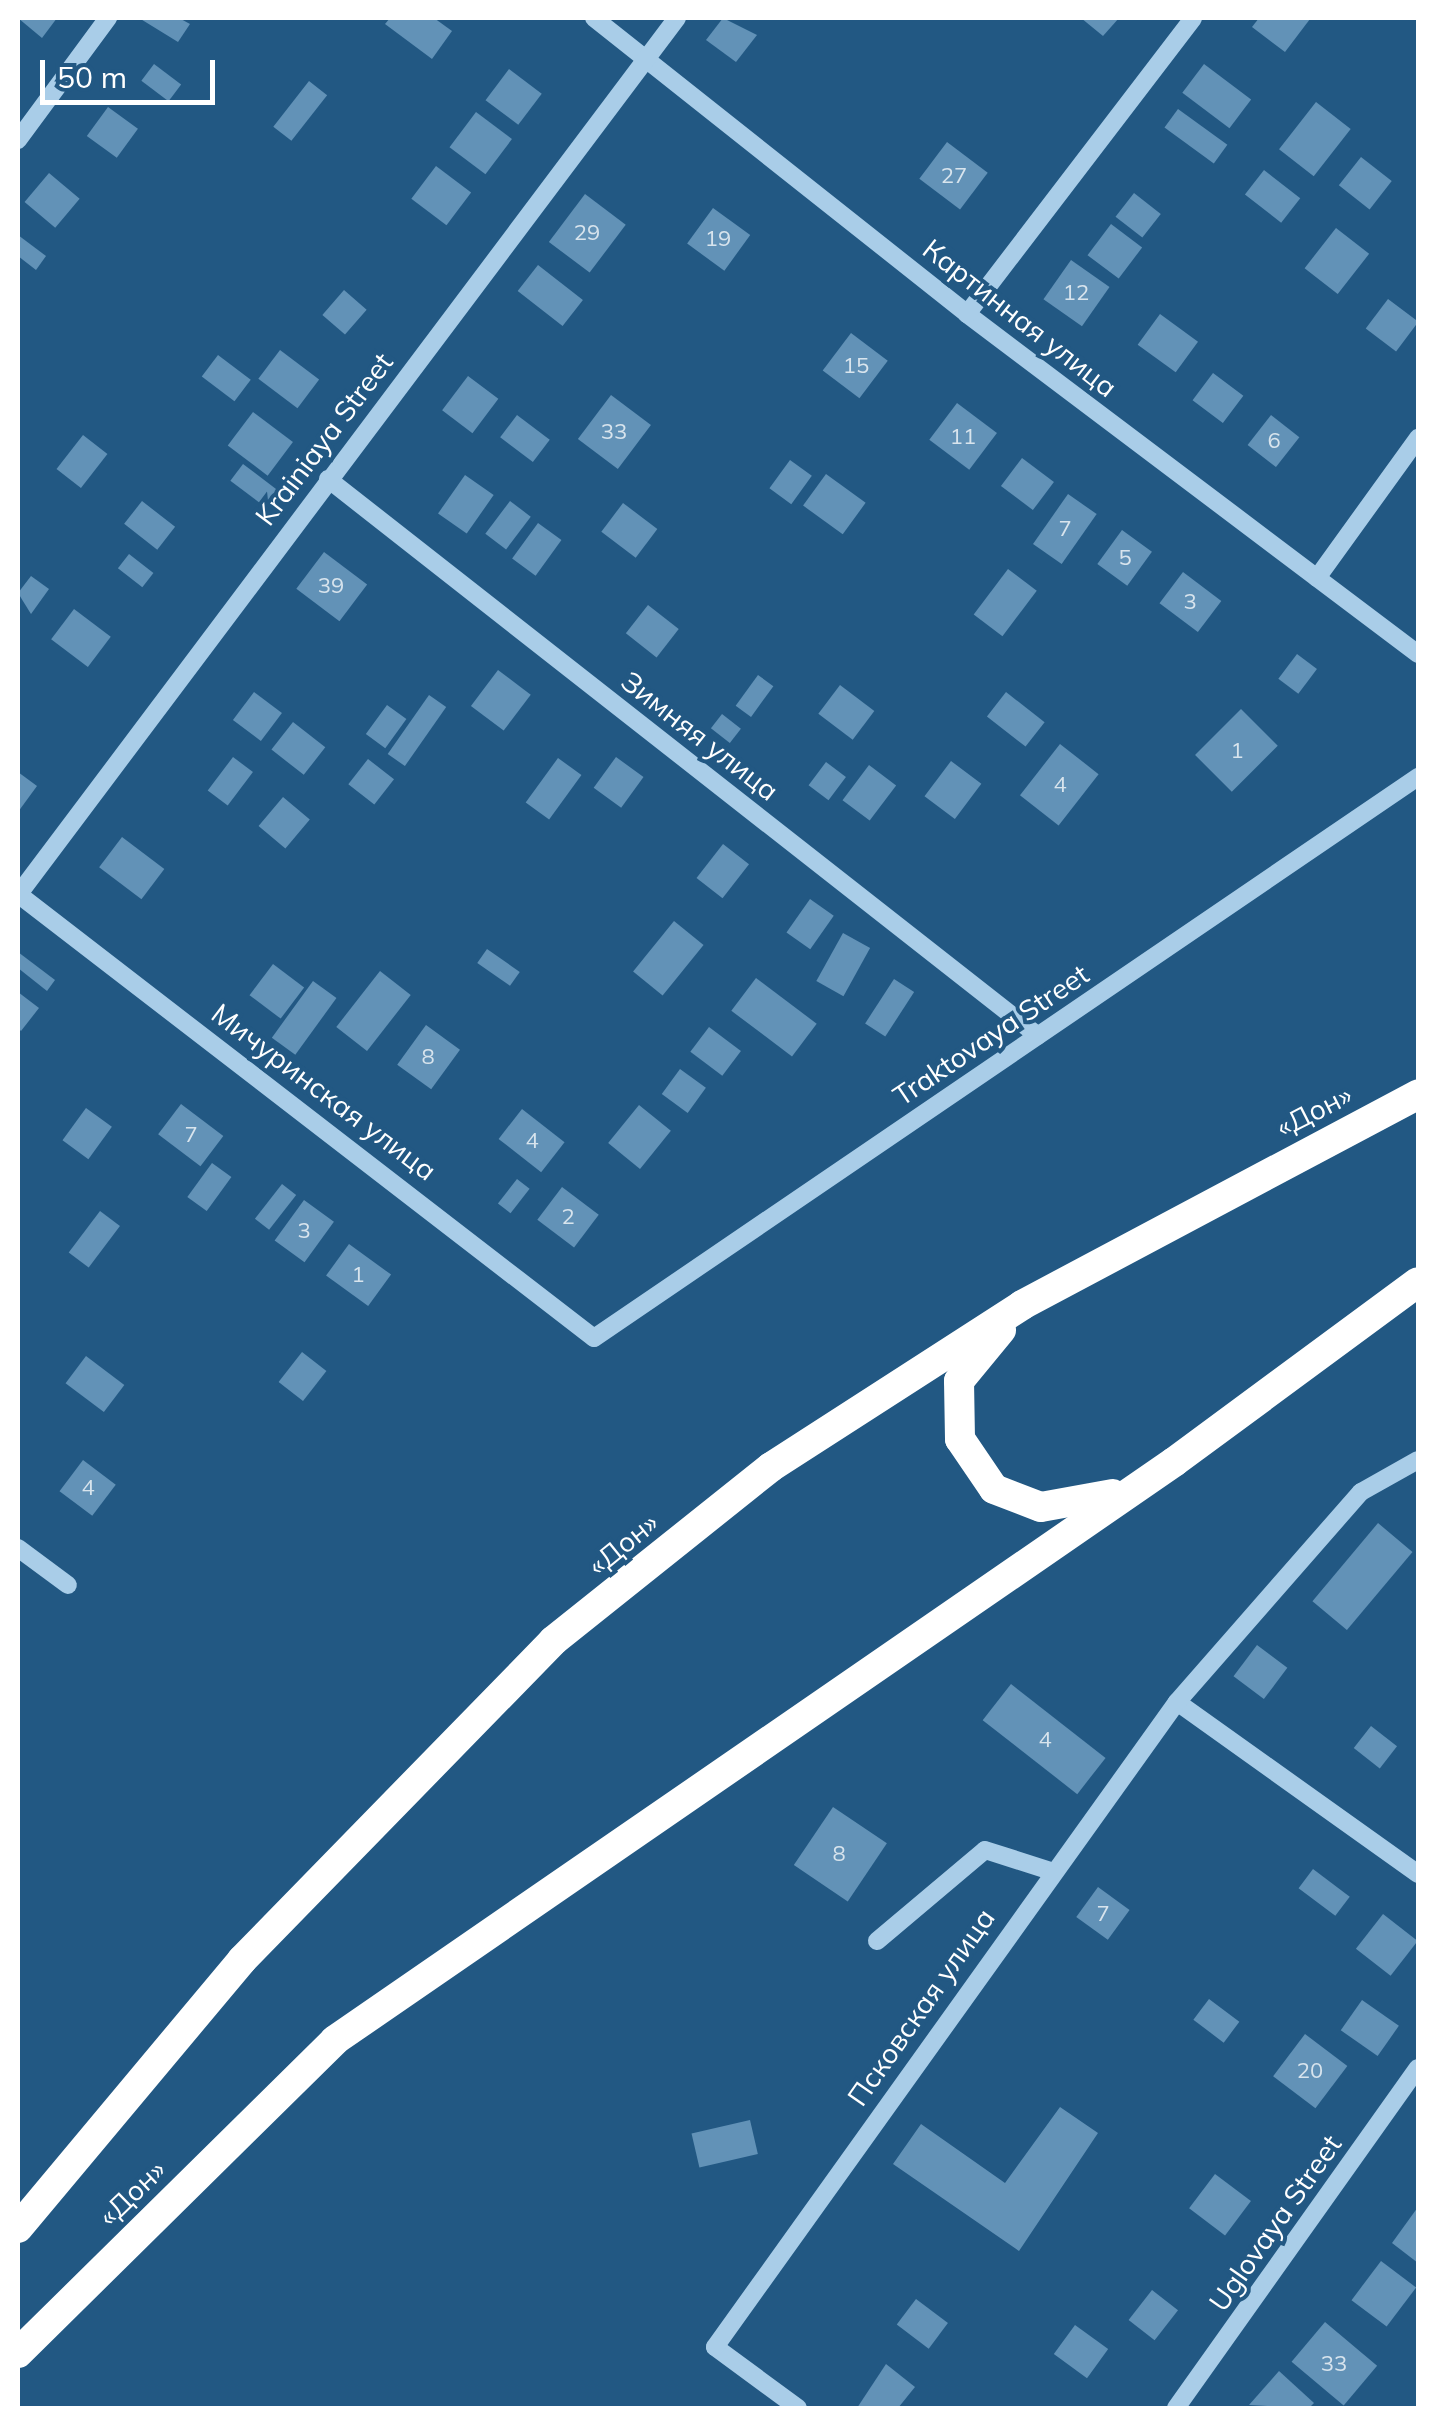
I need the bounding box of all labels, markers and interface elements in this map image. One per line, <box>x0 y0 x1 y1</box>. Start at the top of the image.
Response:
scale bar <box>45 40 220 102</box>
text: 50 m <box>57 58 127 96</box>
house number: 27 <box>941 163 967 189</box>
house number: 29 <box>574 220 600 246</box>
house number: 19 <box>705 226 731 252</box>
street label: Картинная улица <box>916 232 1124 404</box>
house number: 12 <box>1063 280 1089 306</box>
street label: Krainiaya Street <box>248 346 400 532</box>
house number: 15 <box>843 353 869 379</box>
house number: 33 <box>601 419 627 445</box>
house number: 11 <box>950 424 976 450</box>
house number: 6 <box>1267 428 1281 454</box>
house number: 7 <box>1058 516 1072 542</box>
house number: 5 <box>1118 545 1132 571</box>
house number: 39 <box>318 573 344 599</box>
house number: 3 <box>1183 589 1197 615</box>
street label: Зимняя улица <box>615 664 785 808</box>
house number: 1 <box>1230 738 1244 764</box>
house number: 4 <box>1053 772 1067 798</box>
street label: Traktovaya Street <box>887 957 1095 1113</box>
street label: Мичуринская улица <box>205 997 443 1187</box>
house number: 8 <box>421 1044 435 1070</box>
street label: «Дон» <box>1271 1078 1357 1144</box>
house number: 7 <box>184 1122 198 1148</box>
house number: 4 <box>525 1128 539 1154</box>
house number: 2 <box>561 1204 575 1230</box>
house number: 3 <box>297 1218 311 1244</box>
house number: 1 <box>351 1262 365 1288</box>
house number: 4 <box>81 1475 95 1501</box>
street label: «Дон» <box>581 1506 665 1582</box>
house number: 4 <box>1038 1727 1052 1753</box>
house number: 8 <box>832 1841 846 1867</box>
house number: 7 <box>1096 1901 1110 1927</box>
street label: Псковская улица <box>840 1902 1002 2112</box>
house number: 20 <box>1297 2058 1323 2084</box>
street label: Uglovaya Street <box>1202 2129 1348 2317</box>
street label: «Дон» <box>91 2153 173 2233</box>
house number: 33 <box>1321 2351 1347 2377</box>

